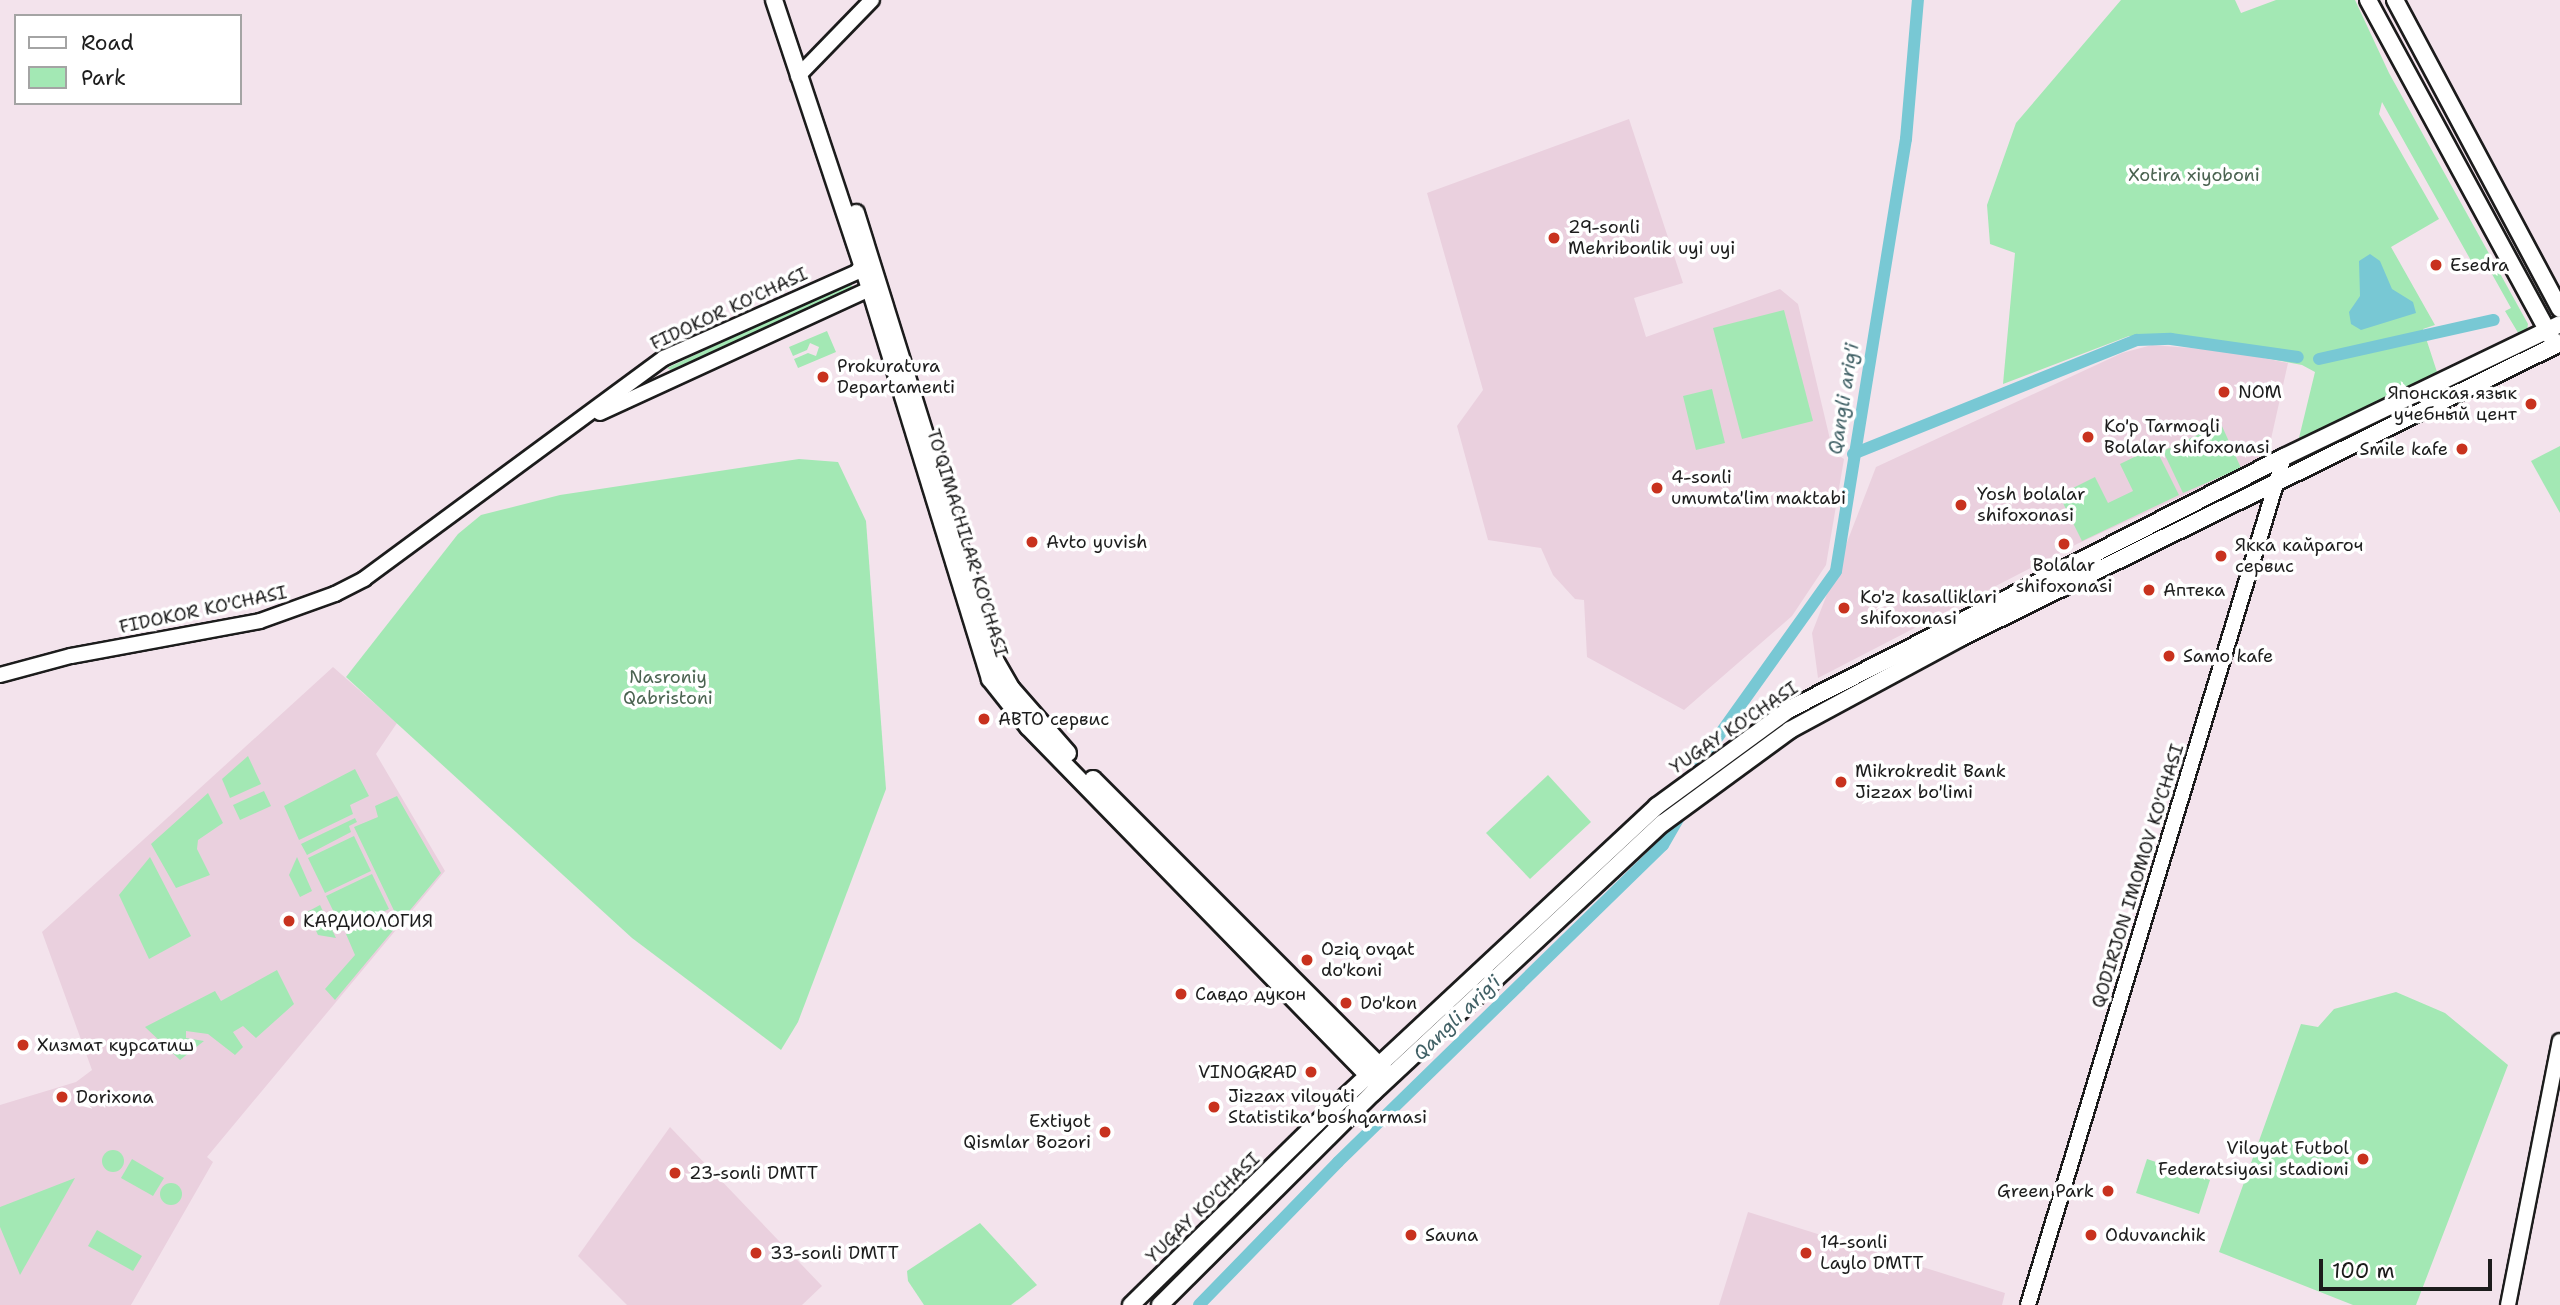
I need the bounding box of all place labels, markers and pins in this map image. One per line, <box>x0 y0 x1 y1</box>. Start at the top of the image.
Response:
place label: 29-sonli Mehribonlik uyi uyi <box>1568 217 1735 260</box>
marker: 29-sonli Mehribonlik uyi uyi <box>1546 230 1562 246</box>
place label: Esedra <box>2450 254 2509 276</box>
marker: Esedra <box>2428 257 2444 273</box>
place label: Prokuratura Departamenti <box>837 356 955 398</box>
marker: Prokuratura Departamenti <box>815 369 831 385</box>
place label: NOM <box>2238 381 2282 403</box>
place label: Японская язык учебный цент <box>2388 383 2517 426</box>
marker: NOM <box>2216 384 2232 400</box>
marker: Японская язык учебный цент <box>2523 396 2539 412</box>
place label: Ko'p Tarmoqli Bolalar shifoxonasi <box>2104 416 2270 458</box>
marker: Ko'p Tarmoqli Bolalar shifoxonasi <box>2078 427 2098 447</box>
place label: Smile kafe <box>2359 438 2448 460</box>
marker: Smile kafe <box>2454 441 2470 457</box>
place label: 4-sonli umumta'lim maktabi <box>1671 467 1846 510</box>
marker: 4-sonli umumta'lim maktabi <box>1649 480 1665 496</box>
place label: Yosh bolalar shifoxonasi <box>1977 484 2086 526</box>
marker: Yosh bolalar shifoxonasi <box>1951 495 1971 515</box>
place label: Avto yuvish <box>1046 531 1148 553</box>
marker: Avto yuvish <box>1024 534 1040 550</box>
place label: Якка кайрагоч сервис <box>2235 535 2363 578</box>
marker: Bolalar shifoxonasi <box>2056 536 2072 552</box>
marker: Якка кайрагоч сервис <box>2213 548 2229 564</box>
place label: Bolalar shifoxonasi <box>2015 555 2113 598</box>
place label: Аптека <box>2163 579 2225 601</box>
marker: Аптека <box>2141 582 2157 598</box>
place label: Ko'z kasalliklari shifoxonasi <box>1860 587 1997 630</box>
marker: Ko'z kasalliklari shifoxonasi <box>1834 598 1854 618</box>
place label: Samo kafe <box>2183 645 2273 667</box>
marker: Samo kafe <box>2161 648 2177 664</box>
place label: АВТО сервис <box>998 708 1109 730</box>
marker: АВТО сервис <box>976 711 992 727</box>
place label: Mikrokredit Bank Jizzax bo'limi <box>1855 761 2006 804</box>
marker: Mikrokredit Bank Jizzax bo'limi <box>1833 774 1849 790</box>
place label: КАРДИОЛОГИЯ <box>303 910 433 932</box>
marker: КАРДИОЛОГИЯ <box>281 913 297 929</box>
place label: Oziq ovqat do'koni <box>1321 939 1415 982</box>
marker: Oziq ovqat do'koni <box>1299 952 1315 968</box>
place label: Cавдо дукон <box>1195 983 1306 1005</box>
marker: Cавдо дукон <box>1173 986 1189 1002</box>
place label: Do'kon <box>1360 992 1417 1014</box>
marker: Do'kon <box>1338 995 1354 1011</box>
place label: Хизмат курсатиш <box>37 1034 194 1056</box>
marker: Хизмат курсатиш <box>15 1037 31 1053</box>
place label: VINOGRAD <box>1198 1061 1297 1083</box>
marker: VINOGRAD <box>1303 1064 1319 1080</box>
place label: Dorixona <box>76 1086 154 1108</box>
place label: Jizzax viloyati Statistika boshqarmasi <box>1228 1086 1427 1128</box>
marker: Dorixona <box>54 1089 70 1105</box>
marker: Jizzax viloyati Statistika boshqarmasi <box>1206 1099 1222 1115</box>
place label: Extiyot Qismlar Bozori <box>963 1111 1091 1154</box>
marker: Extiyot Qismlar Bozori <box>1097 1124 1113 1140</box>
place label: Viloyat Futbol Federatsiyasi stadioni <box>2158 1138 2349 1180</box>
marker: Viloyat Futbol Federatsiyasi stadioni <box>2355 1151 2371 1167</box>
place label: 23-sonli DMTT <box>689 1162 818 1184</box>
marker: 23-sonli DMTT <box>667 1165 683 1181</box>
place label: Green Park <box>1997 1180 2094 1202</box>
marker: Green Park <box>2100 1183 2116 1199</box>
place label: Sauna <box>1425 1224 1478 1246</box>
place label: Oduvanchik <box>2105 1224 2206 1246</box>
marker: Sauna <box>1403 1227 1419 1243</box>
marker: Oduvanchik <box>2083 1227 2099 1243</box>
place label: 14-sonli Laylo DMTT <box>1820 1232 1924 1274</box>
place label: 33-sonli DMTT <box>770 1242 899 1264</box>
marker: 33-sonli DMTT <box>748 1245 764 1261</box>
marker: 14-sonli Laylo DMTT <box>1798 1245 1814 1261</box>

